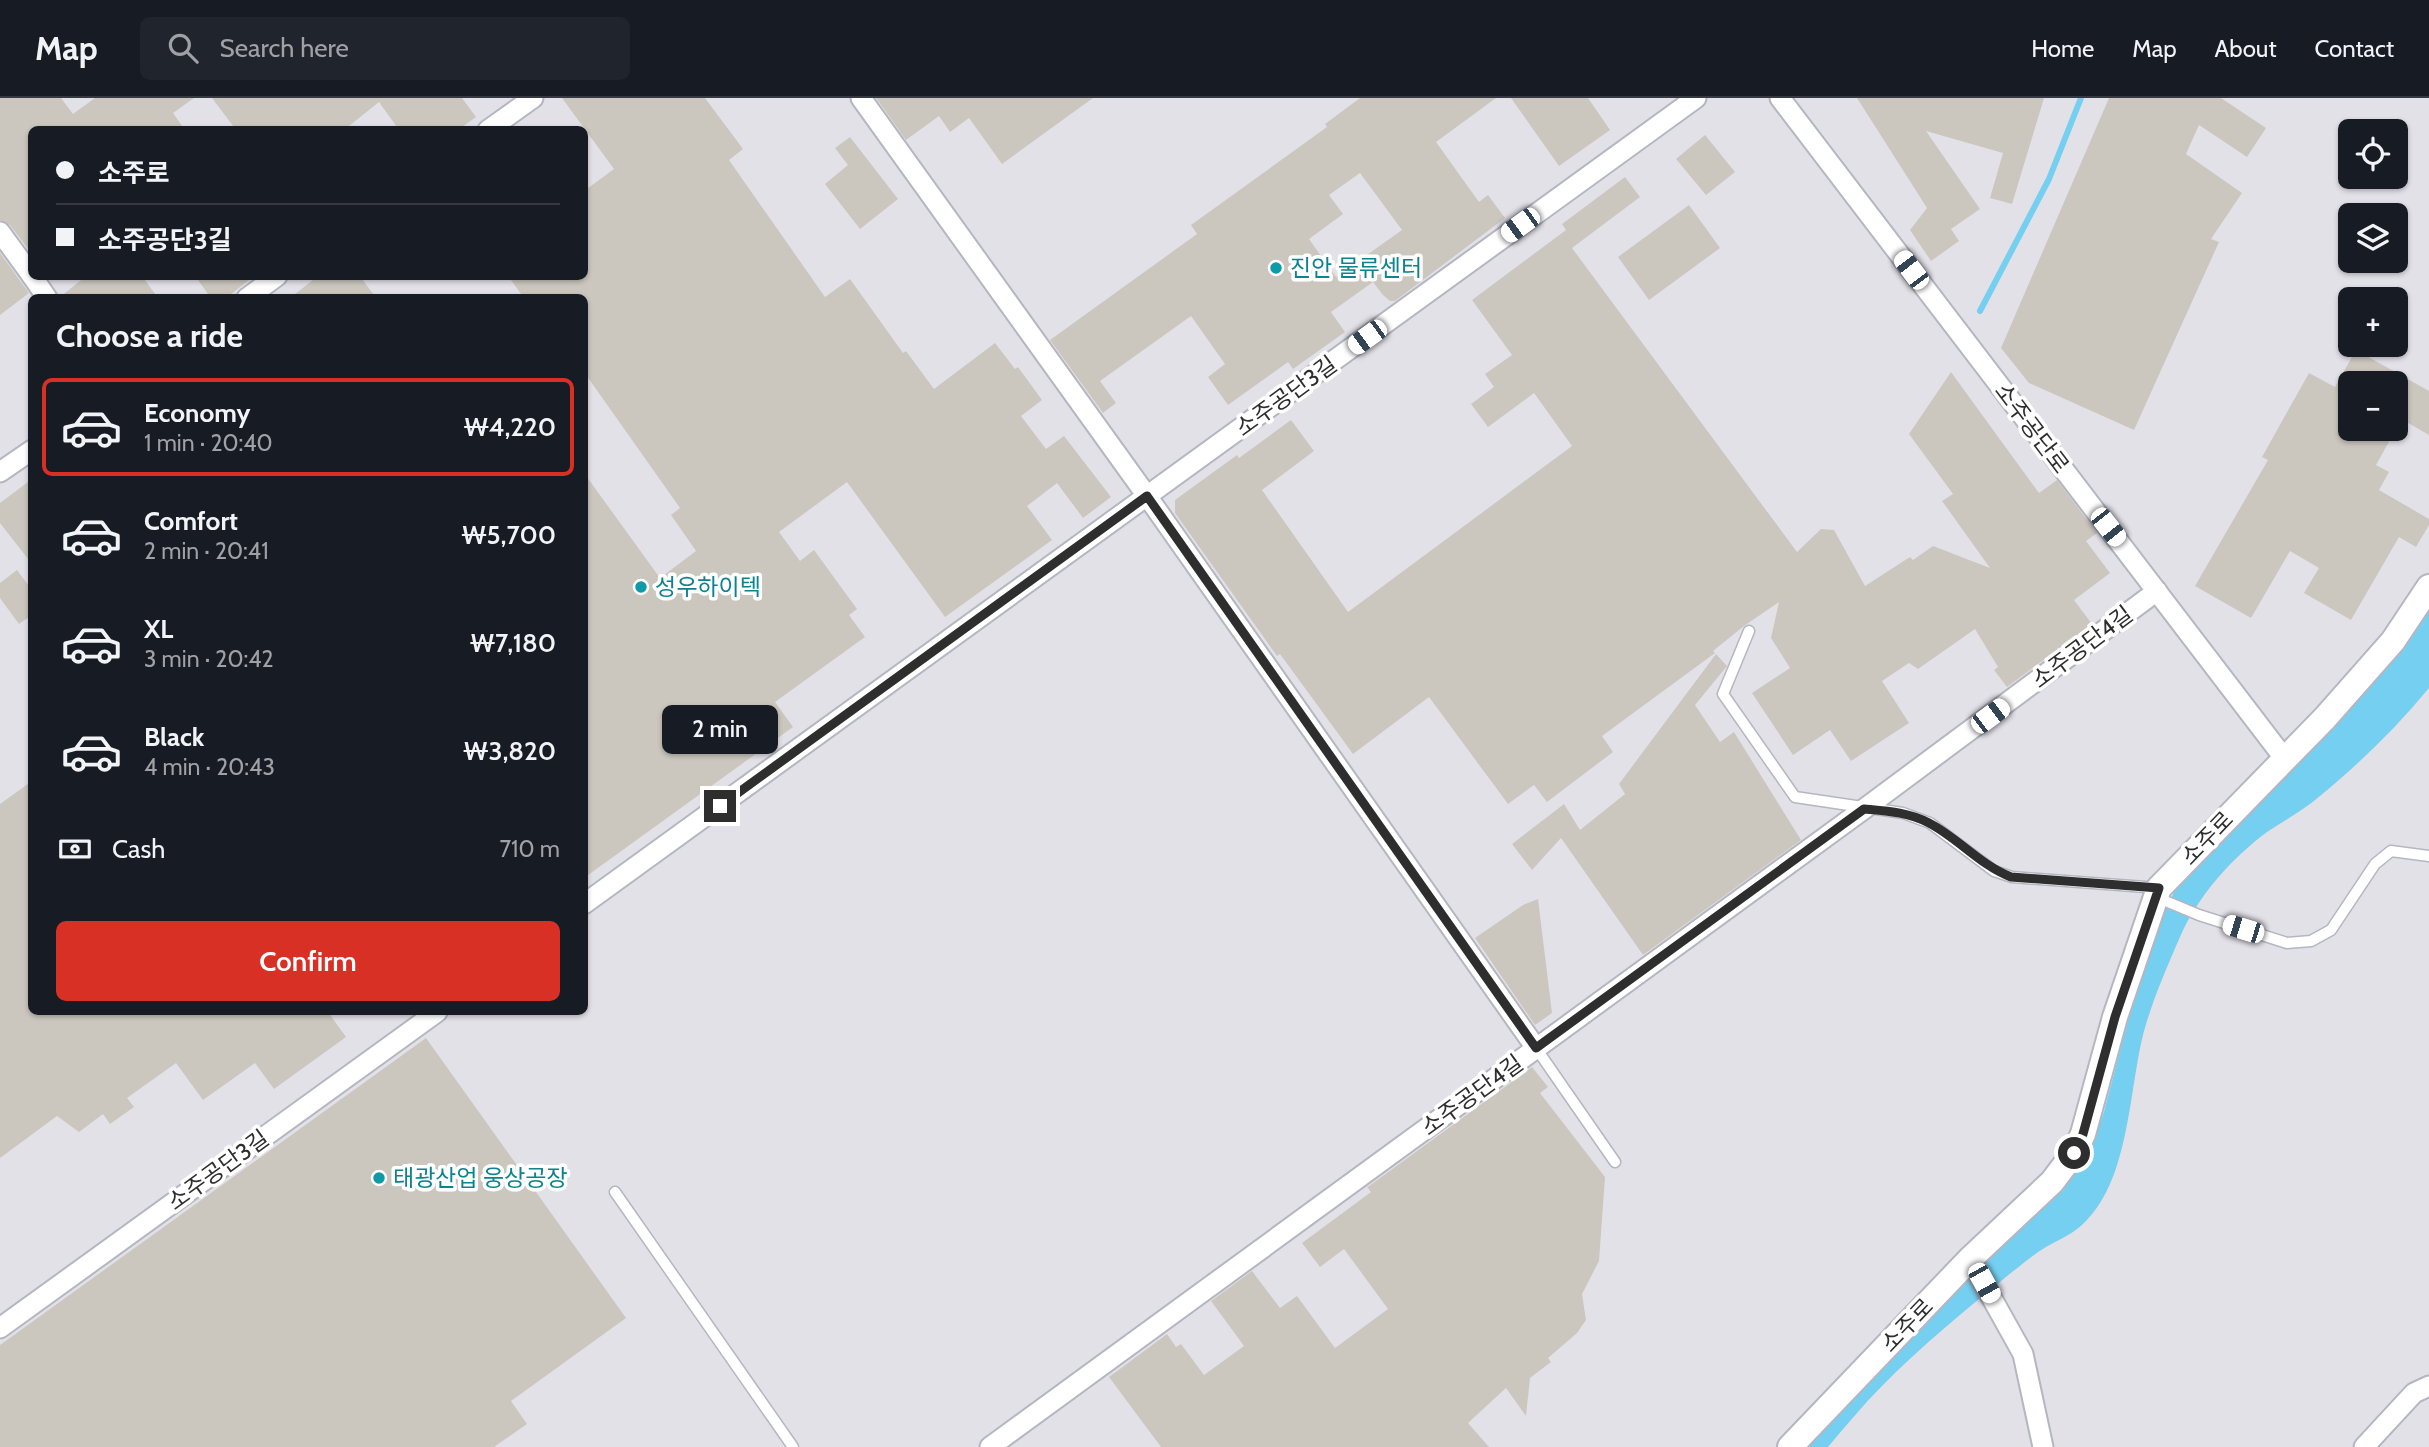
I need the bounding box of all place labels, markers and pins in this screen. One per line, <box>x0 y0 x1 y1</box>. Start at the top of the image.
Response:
place label: 진안 물류센터 <box>1290 254 1422 282</box>
marker: 진안 물류센터 <box>1268 260 1284 276</box>
place label: 성우하이텍 <box>655 573 761 601</box>
marker: 성우하이텍 <box>633 579 649 595</box>
place label: 태광산업 웅상공장 <box>393 1164 567 1192</box>
marker: 태광산업 웅상공장 <box>371 1170 387 1186</box>

